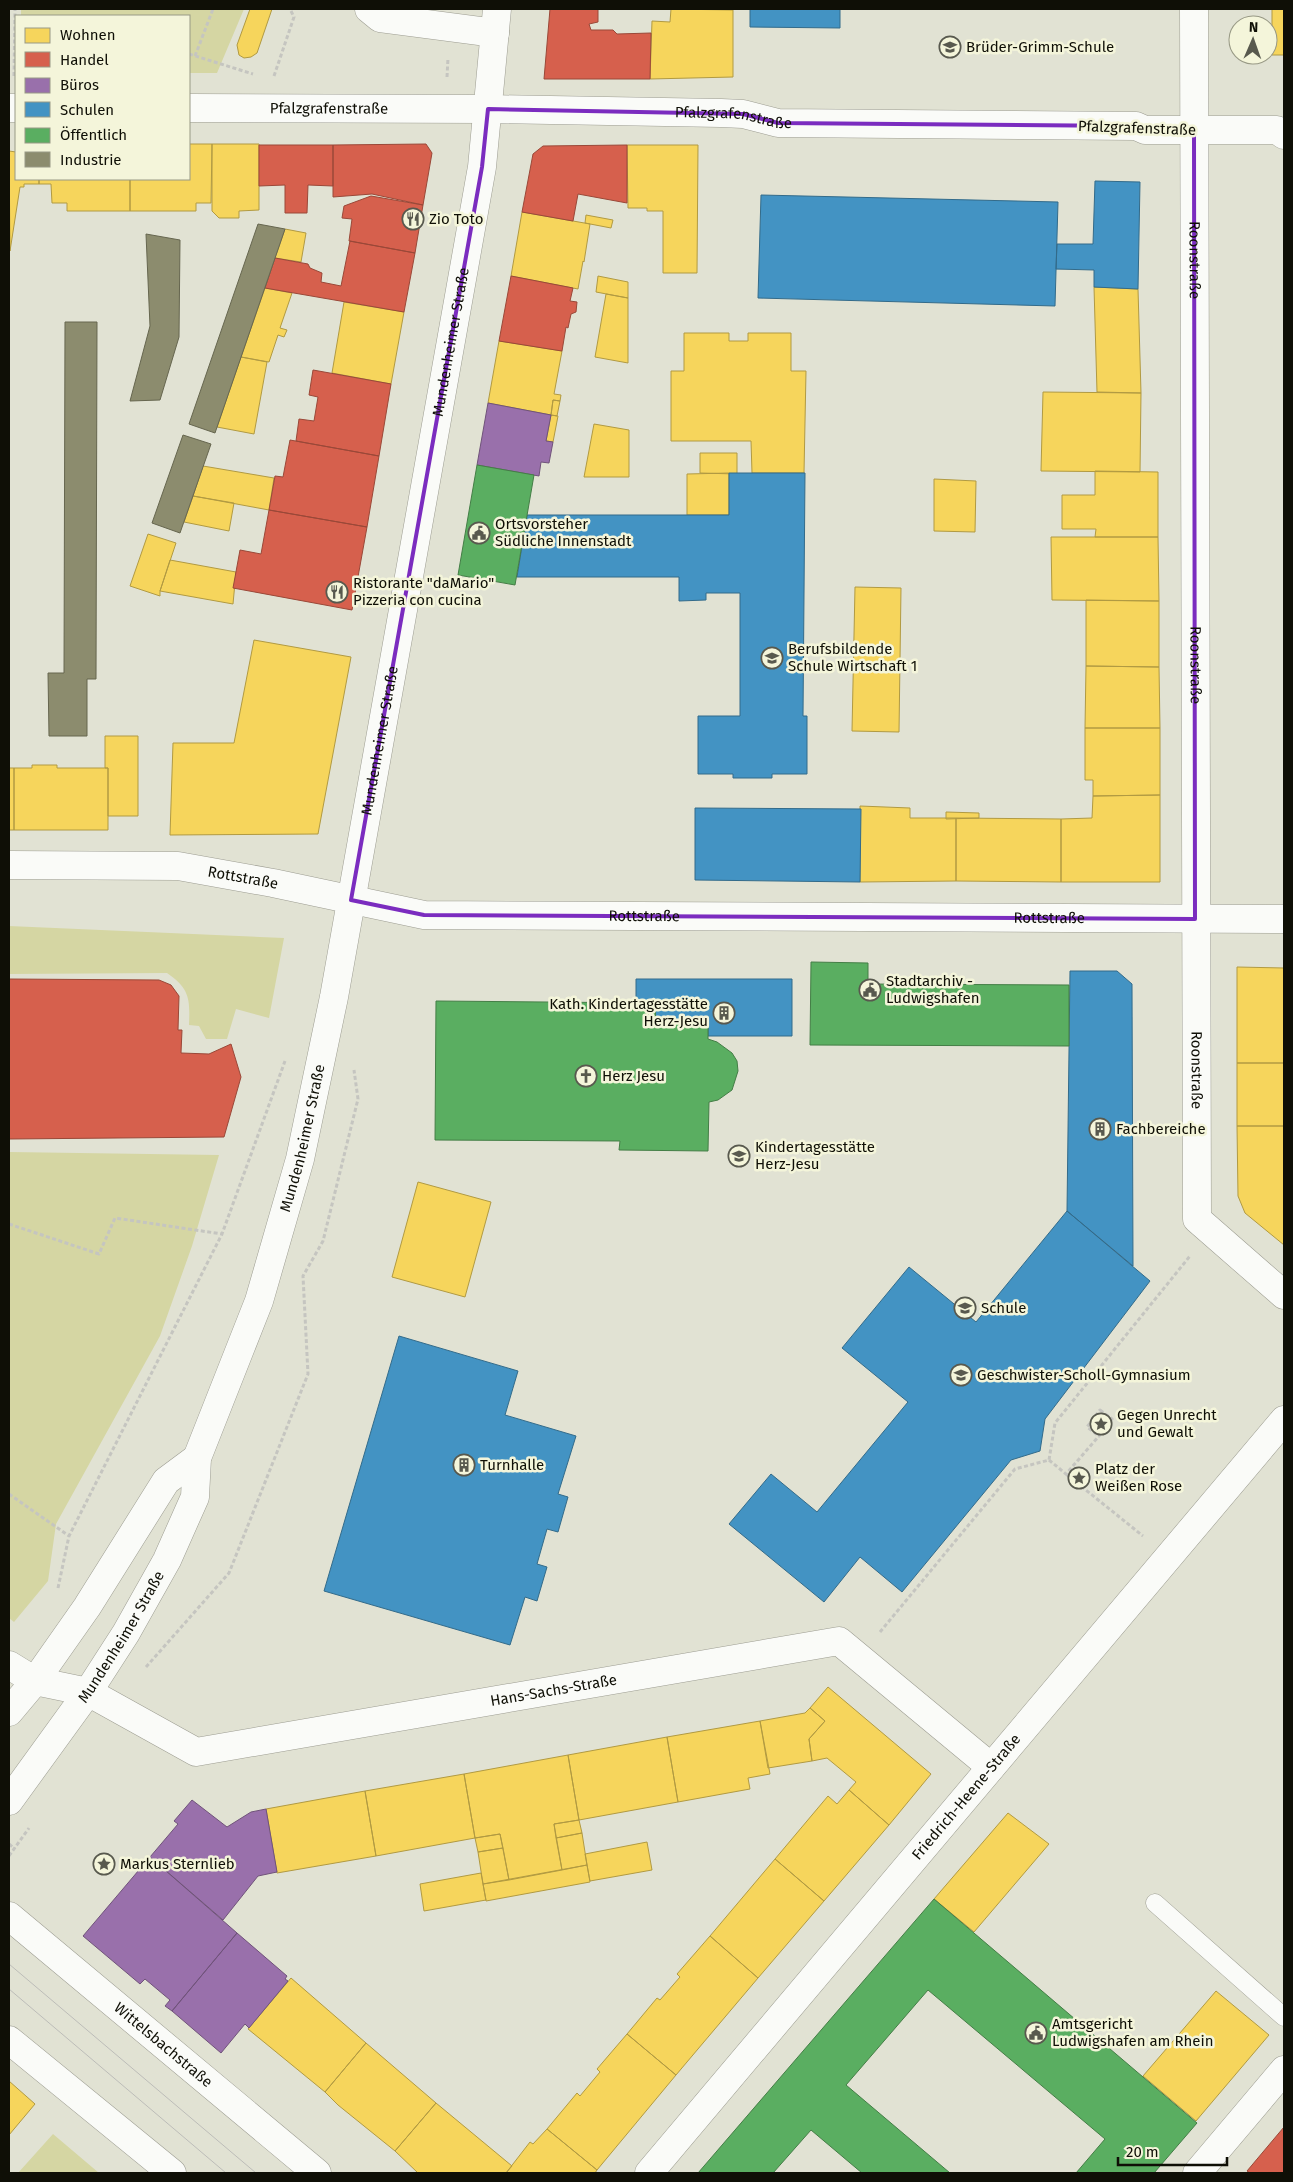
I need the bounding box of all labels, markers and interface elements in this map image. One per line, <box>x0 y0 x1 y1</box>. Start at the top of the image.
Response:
legend <box>15 15 190 180</box>
north arrow <box>1228 15 1278 65</box>
text: N <box>1248 19 1258 36</box>
text: Wohnen <box>60 26 116 44</box>
school or university icon: Brüder-Grimm-Schule <box>938 35 962 59</box>
place label: Brüder-Grimm-Schule <box>966 38 1114 56</box>
text: Handel <box>60 51 109 69</box>
text: Büros <box>60 76 99 94</box>
street label: Pfalzgrafenstraße <box>270 99 388 118</box>
text: Schulen <box>60 101 114 119</box>
street label: Pfalzgrafenstraße <box>675 103 792 132</box>
street label: Pfalzgrafenstraße <box>1078 117 1196 139</box>
text: Öffentlich <box>60 126 127 144</box>
text: Industrie <box>60 151 122 169</box>
restaurant icon: Zio Toto <box>401 207 425 231</box>
place label: Zio Toto <box>429 210 483 228</box>
street label: Roonstraße <box>1186 221 1204 299</box>
street label: Mundenheimer Straße <box>429 266 473 418</box>
place label: Ortsvorsteher Südliche Innenstadt <box>495 515 632 550</box>
public building icon: Ortsvorsteher Südliche Innenstadt <box>467 521 491 545</box>
place label: Ristorante "daMario" Pizzeria con cucina <box>353 574 494 609</box>
restaurant icon: Ristorante "daMario" Pizzeria con cucina <box>325 580 349 604</box>
street label: Roonstraße <box>1187 626 1205 704</box>
place label: Berufsbildende Schule Wirtschaft 1 <box>788 640 917 675</box>
school or university icon: Berufsbildende Schule Wirtschaft 1 <box>760 646 784 670</box>
street label: Mundenheimer Straße <box>358 665 402 817</box>
street label: Rottstraße <box>206 862 280 893</box>
street label: Rottstraße <box>608 907 680 925</box>
street label: Rottstraße <box>1013 909 1085 927</box>
place label: Stadtarchiv - Ludwigshafen <box>886 972 979 1007</box>
public building icon: Stadtarchiv - Ludwigshafen <box>858 978 882 1002</box>
place label: Kath. Kindertagesstätte Herz-Jesu <box>549 995 708 1030</box>
building icon: Kath. Kindertagesstätte Herz-Jesu <box>712 1001 736 1025</box>
street label: Roonstraße <box>1188 1031 1206 1109</box>
street label: Mundenheimer Straße <box>276 1063 329 1214</box>
church icon: Herz Jesu <box>574 1064 598 1088</box>
place label: Herz Jesu <box>602 1067 665 1085</box>
building icon: Fachbereiche <box>1088 1117 1112 1141</box>
place label: Fachbereiche <box>1116 1120 1206 1138</box>
place label: Kindertagesstätte Herz-Jesu <box>755 1138 875 1173</box>
school or university icon: Kindertagesstätte Herz-Jesu <box>727 1144 751 1168</box>
school or university icon: Schule <box>953 1296 977 1320</box>
place label: Schule <box>981 1299 1026 1317</box>
school or university icon: Geschwister-Scholl-Gymnasium <box>949 1363 973 1387</box>
place label: Geschwister-Scholl-Gymnasium <box>977 1366 1191 1384</box>
place label: Gegen Unrecht und Gewalt <box>1117 1406 1217 1441</box>
place icon: Gegen Unrecht und Gewalt <box>1089 1412 1113 1436</box>
building icon: Turnhalle <box>452 1453 476 1477</box>
place label: Turnhalle <box>480 1456 544 1474</box>
place label: Platz der Weißen Rose <box>1095 1460 1182 1495</box>
place icon: Platz der Weißen Rose <box>1067 1466 1091 1490</box>
street label: Mundenheimer Straße <box>74 1568 168 1706</box>
street label: Hans-Sachs-Straße <box>489 1671 618 1710</box>
street label: Friedrich-Heene-Straße <box>908 1730 1024 1864</box>
place icon: Markus Sternlieb <box>92 1852 116 1876</box>
place label: Markus Sternlieb <box>120 1855 235 1873</box>
street label: Wittelsbachstraße <box>110 1999 216 2091</box>
place label: Amtsgericht Ludwigshafen am Rhein <box>1052 2015 1213 2050</box>
public building icon: Amtsgericht Ludwigshafen am Rhein <box>1024 2021 1048 2045</box>
scale bar <box>1118 2134 1227 2166</box>
text: 20 m <box>1126 2143 1159 2161</box>

